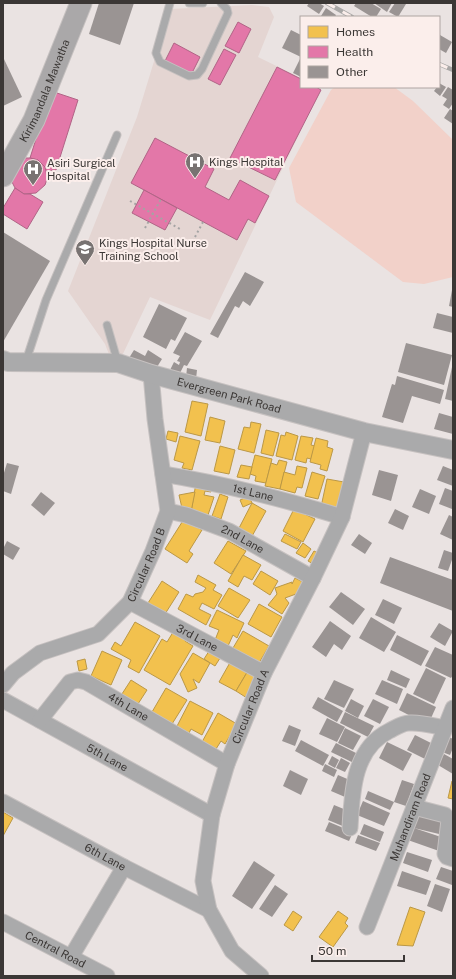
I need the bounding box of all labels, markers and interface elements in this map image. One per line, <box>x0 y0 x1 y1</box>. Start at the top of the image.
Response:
legend <box>300 16 440 88</box>
text: Homes <box>336 25 375 39</box>
street label: Kirimandala Mawatha <box>17 38 72 144</box>
text: Health <box>336 45 373 59</box>
text: Other <box>336 65 368 79</box>
hospital icon: Kings Hospital <box>184 151 206 179</box>
place label: Kings Hospital <box>209 156 284 168</box>
place label: Asiri Surgical Hospital <box>47 157 116 182</box>
hospital icon: Asiri Surgical Hospital <box>22 158 44 186</box>
place label: Kings Hospital Nurse Training School <box>99 237 207 262</box>
school or university icon: Kings Hospital Nurse Training School <box>74 238 96 266</box>
street label: Evergreen Park Road <box>176 375 282 415</box>
street label: 1st Lane <box>231 482 275 503</box>
street label: 2nd Lane <box>220 523 266 555</box>
street label: Circular Road B <box>125 526 167 604</box>
street label: 3rd Lane <box>174 622 220 653</box>
street label: Circular Road A <box>230 666 271 746</box>
street label: 4th Lane <box>106 690 151 723</box>
street label: 5th Lane <box>85 741 130 774</box>
street label: Muhandiram Road <box>388 772 433 863</box>
street label: 6th Lane <box>83 841 128 873</box>
street label: Central Road <box>23 929 88 970</box>
scale bar <box>312 937 404 963</box>
text: 50 m <box>318 944 346 958</box>

